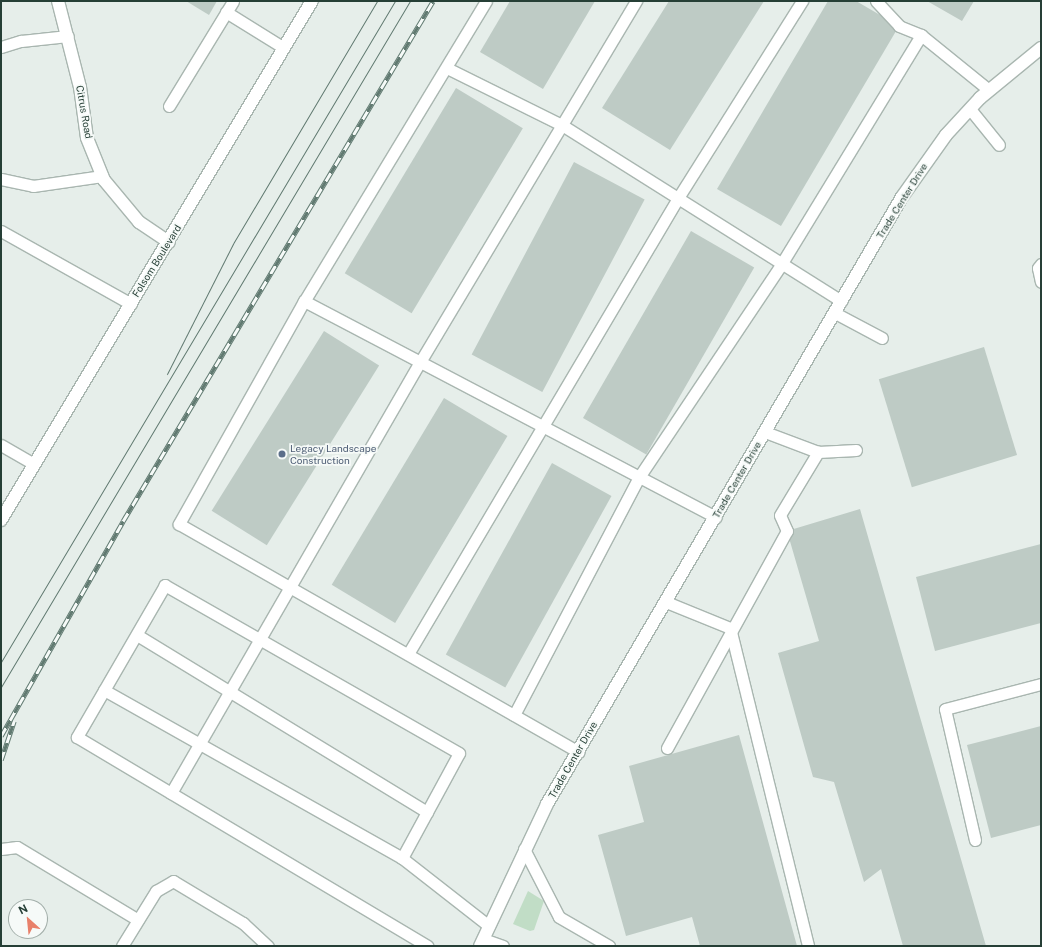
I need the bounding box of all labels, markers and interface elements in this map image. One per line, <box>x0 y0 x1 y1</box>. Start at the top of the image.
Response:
street label: Citrus Road <box>73 84 95 140</box>
street label: Trade Center Drive <box>874 161 930 241</box>
street label: Folsom Boulevard <box>130 223 184 299</box>
street label: Trade Center Drive <box>710 439 764 521</box>
place label: Legacy Landscape Construction <box>290 442 376 466</box>
marker: Legacy Landscape Construction <box>277 449 287 459</box>
street label: Trade Center Drive <box>546 719 600 801</box>
north arrow <box>8 899 48 939</box>
text: N <box>16 902 30 917</box>

